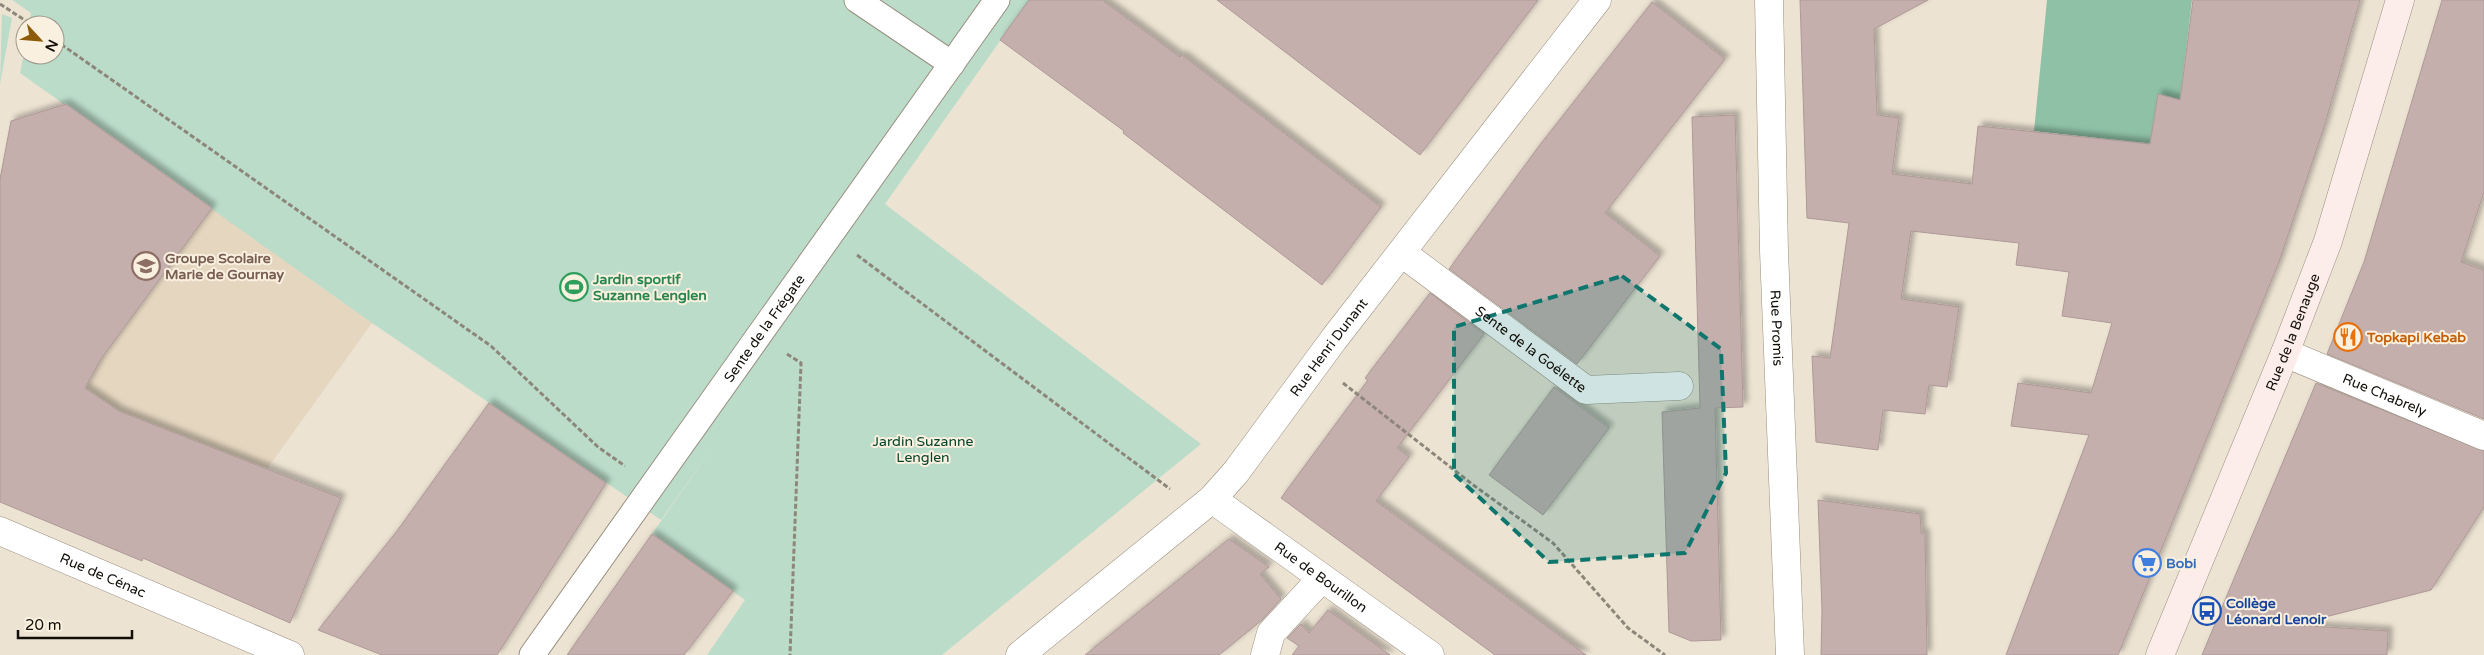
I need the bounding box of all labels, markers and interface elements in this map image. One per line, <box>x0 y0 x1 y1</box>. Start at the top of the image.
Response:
north arrow <box>15 15 65 65</box>
text: N <box>41 37 61 54</box>
place label: Groupe Scolaire Marie de Gournay <box>165 250 284 283</box>
school or university icon: Groupe Scolaire Marie de Gournay <box>131 251 161 281</box>
place label: Jardin sportif Suzanne Lenglen <box>592 271 707 304</box>
street label: Sente de la Frégate <box>721 271 809 385</box>
street label: Rue de la Benauge <box>2262 271 2324 394</box>
sports icon: Jardin sportif Suzanne Lenglen <box>559 272 589 302</box>
street label: Rue Promis <box>1767 290 1787 367</box>
street label: Rue Henri Dunant <box>1287 294 1372 400</box>
street label: Sente de la Goélette <box>1472 303 1590 396</box>
restaurant icon: Topkapi Kebab <box>2333 322 2363 352</box>
place label: Topkapi Kebab <box>2366 329 2466 346</box>
street label: Rue Chabrely <box>2340 370 2429 420</box>
park label: Jardin Suzanne Lenglen <box>873 433 974 466</box>
street label: Rue de Bourillon <box>1271 538 1370 616</box>
supermarket icon: Bobi <box>2132 548 2162 578</box>
street label: Rue de Cénac <box>57 550 148 601</box>
place label: Bobi <box>2166 555 2196 572</box>
place label: Collège Léonard Lenoir <box>2226 595 2327 628</box>
bus stop icon: Collège Léonard Lenoir <box>2192 596 2222 626</box>
scale bar <box>18 608 131 640</box>
text: 20 m <box>25 616 62 634</box>

